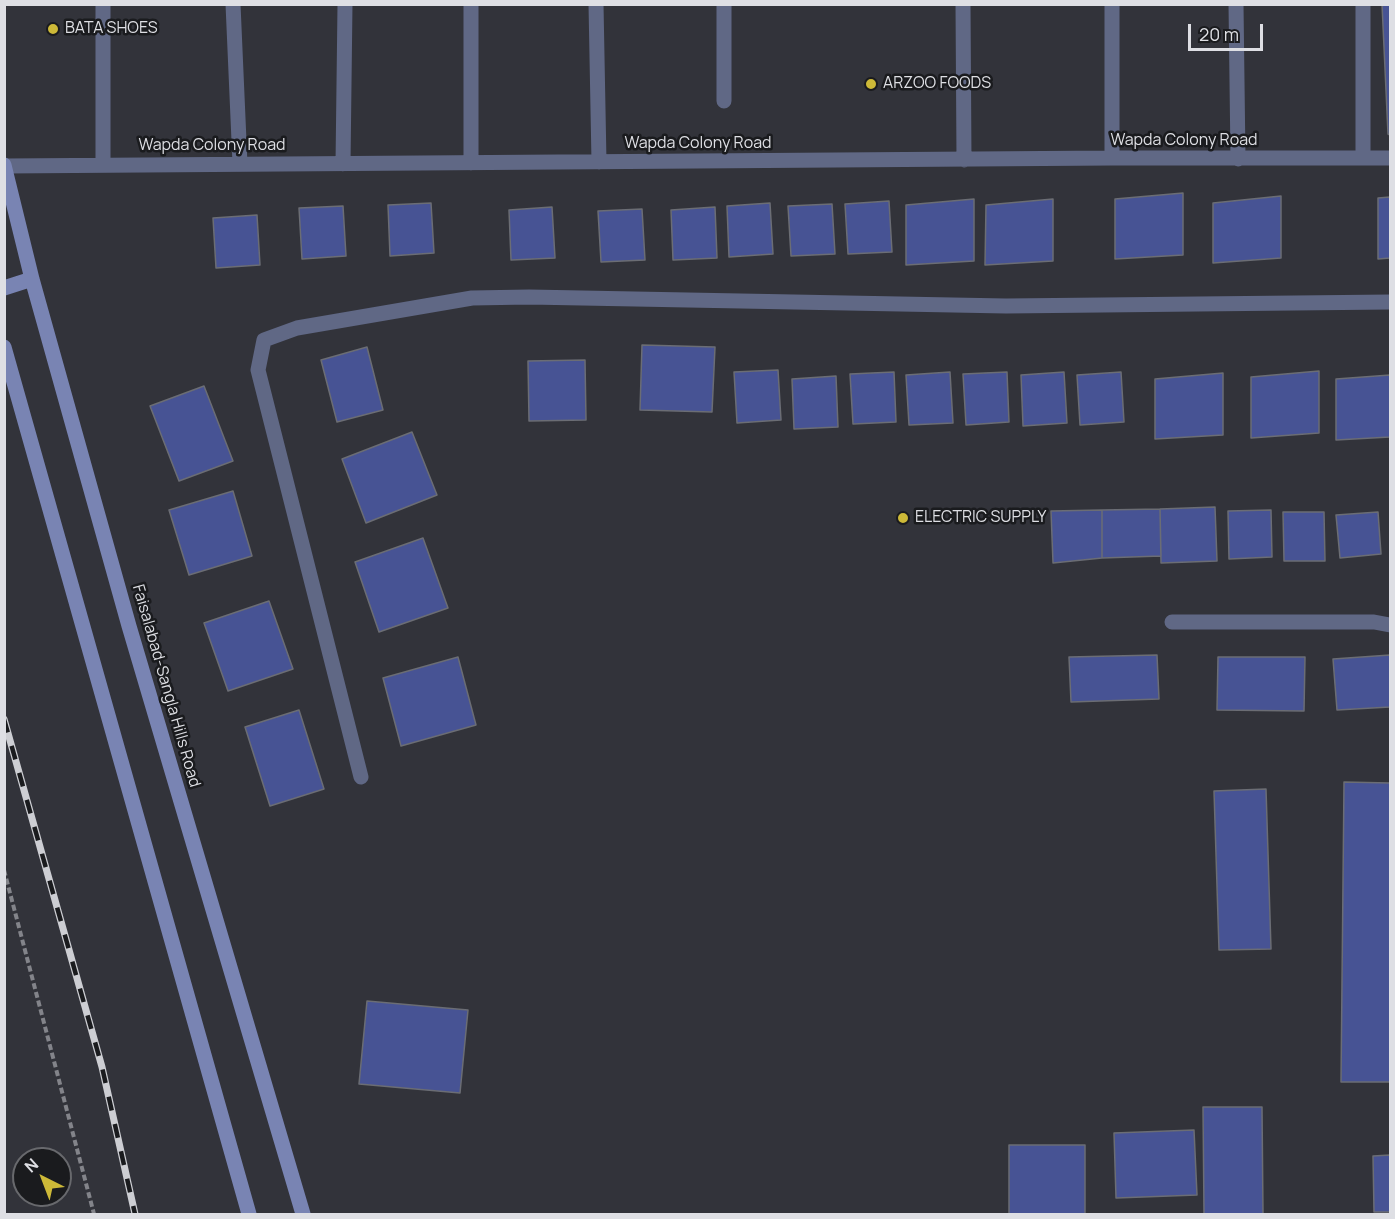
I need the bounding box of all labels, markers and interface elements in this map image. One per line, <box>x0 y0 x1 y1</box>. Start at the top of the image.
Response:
scale bar <box>1191 12 1266 50</box>
place label: BATA SHOES <box>65 19 157 39</box>
marker: BATA SHOES <box>46 22 60 36</box>
text: 20 m <box>1199 22 1239 46</box>
place label: ARZOO FOODS <box>883 74 991 94</box>
marker: ARZOO FOODS <box>864 77 878 91</box>
street label: Wapda Colony Road <box>1110 131 1258 151</box>
street label: Wapda Colony Road <box>624 134 772 154</box>
street label: Wapda Colony Road <box>138 136 286 156</box>
place label: ELECTRIC SUPPLY <box>915 508 1046 528</box>
marker: ELECTRIC SUPPLY <box>896 511 910 525</box>
street label: Faisalabad-Sangla Hills Road <box>128 582 204 790</box>
north arrow <box>12 1147 72 1207</box>
text: N <box>20 1153 43 1177</box>

